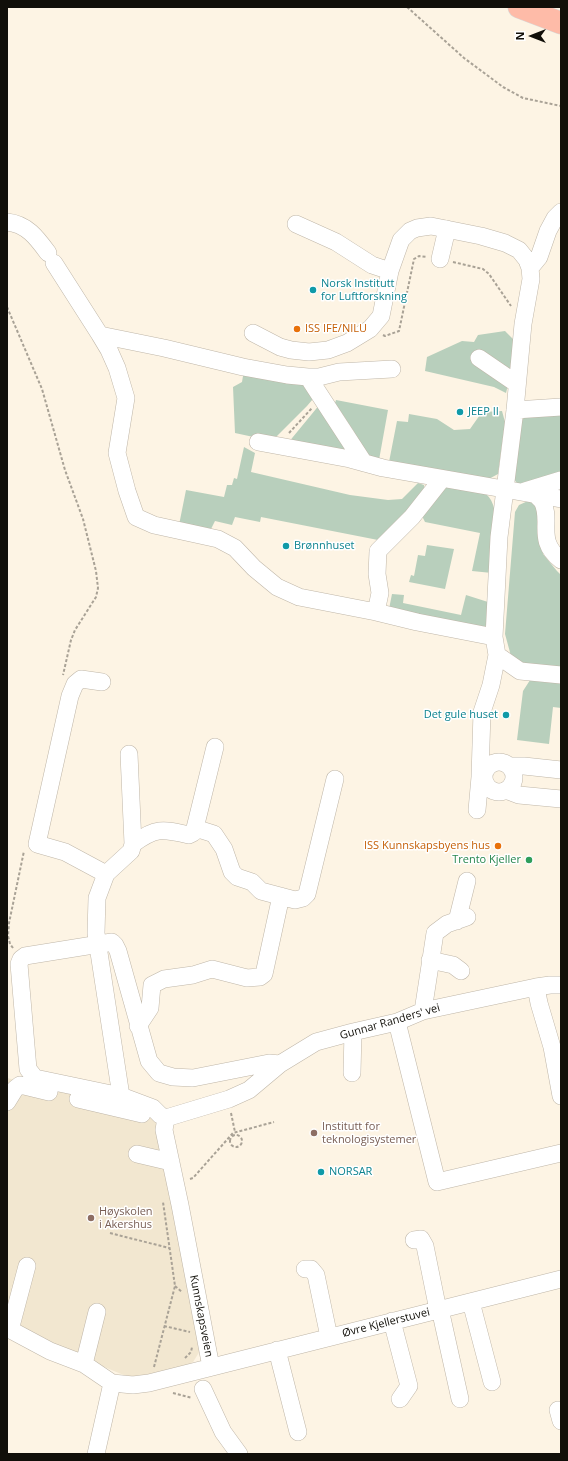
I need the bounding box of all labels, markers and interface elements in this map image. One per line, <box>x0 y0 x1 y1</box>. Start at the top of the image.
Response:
north arrow <box>512 16 552 56</box>
text: N <box>512 32 527 40</box>
place label: Norsk Institutt for Luftforskning <box>321 277 407 303</box>
marker: Norsk Institutt for Luftforskning <box>308 285 318 295</box>
place label: ISS IFE/NILU <box>305 322 367 336</box>
marker: ISS IFE/NILU <box>292 324 302 334</box>
place label: JEEP II <box>468 405 499 419</box>
marker: JEEP II <box>455 407 465 417</box>
place label: Brønnhuset <box>294 539 355 553</box>
marker: Brønnhuset <box>281 541 291 551</box>
place label: Det gule huset <box>424 708 498 722</box>
marker: Det gule huset <box>501 710 511 720</box>
place label: ISS Kunnskapsbyens hus <box>364 839 490 853</box>
marker: ISS Kunnskapsbyens hus <box>493 841 503 851</box>
place label: Trento Kjeller <box>452 853 521 867</box>
marker: Trento Kjeller <box>524 855 534 865</box>
street label: Gunnar Randers' vei <box>338 1001 442 1043</box>
place label: Institutt for teknologisystemer <box>322 1120 416 1146</box>
marker: Institutt for teknologisystemer <box>309 1128 319 1138</box>
place label: NORSAR <box>329 1165 372 1179</box>
marker: NORSAR <box>316 1167 326 1177</box>
place label: Høyskolen i Akershus <box>99 1205 153 1231</box>
marker: Høyskolen i Akershus <box>86 1213 96 1223</box>
street label: Kunnskapsveien <box>187 1274 215 1358</box>
street label: Øvre Kjellerstuvei <box>341 1306 431 1340</box>

